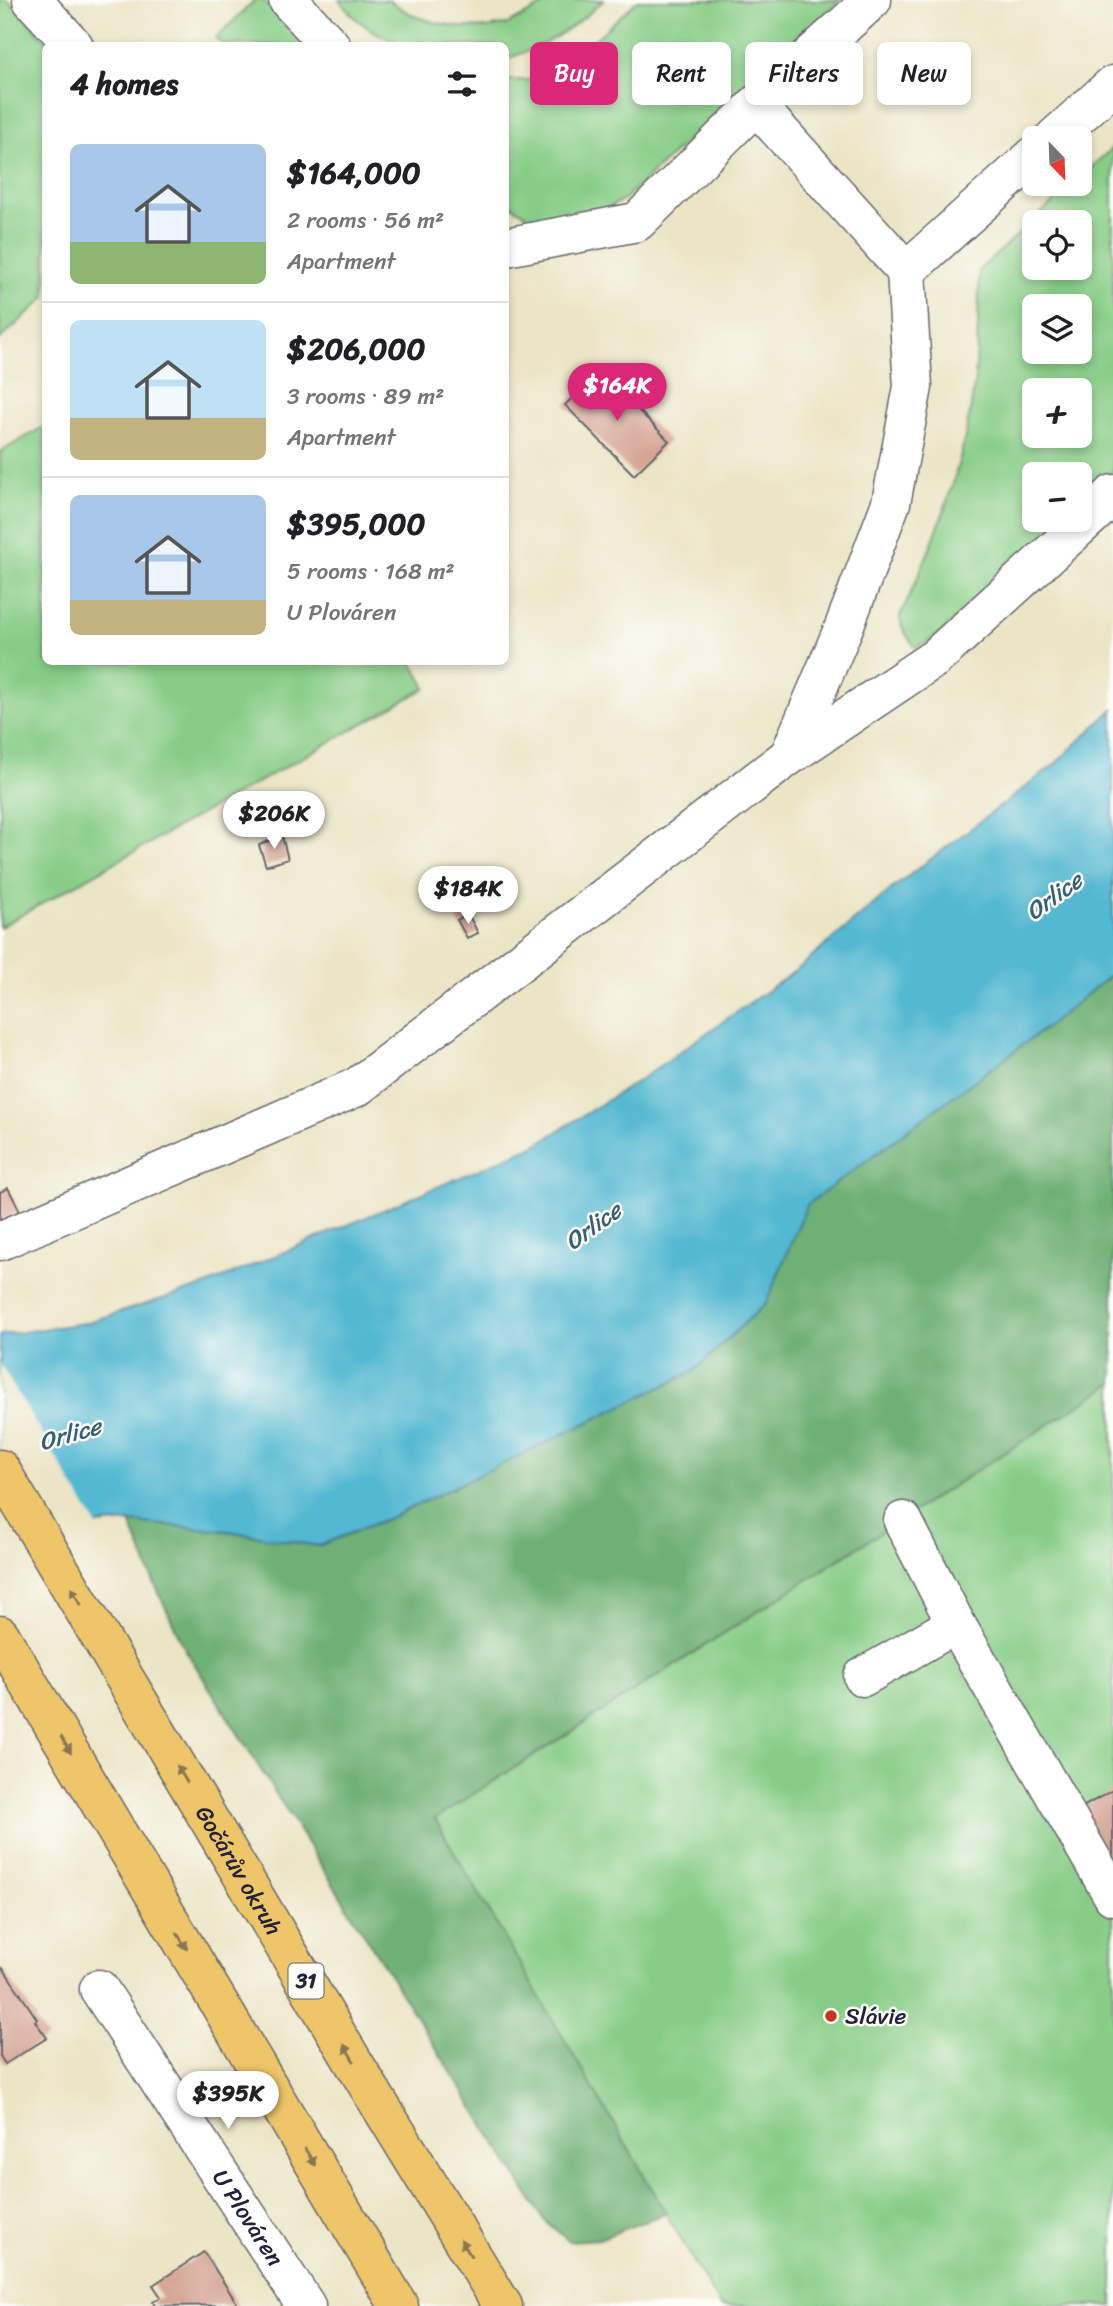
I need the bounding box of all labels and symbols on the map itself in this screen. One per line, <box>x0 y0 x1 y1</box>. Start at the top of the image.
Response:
north arrow <box>1022 126 1092 196</box>
pin: $164K <box>568 364 666 423</box>
pin: $206K <box>225 792 323 851</box>
water label: Orlice <box>1016 859 1094 932</box>
pin: $184K <box>419 866 517 926</box>
water label: Orlice <box>555 1189 633 1262</box>
water label: Orlice <box>34 1404 109 1463</box>
one-way arrow <box>70 1587 83 1606</box>
one-way arrow <box>59 1735 72 1754</box>
one-way arrow <box>176 1764 188 1783</box>
street label: Gočárův okruh <box>184 1798 293 1943</box>
one-way arrow <box>176 1931 188 1950</box>
road number: 31 <box>288 1964 324 1998</box>
place label: Slávie <box>845 1996 907 2037</box>
marker: Slávie <box>823 2008 839 2024</box>
one-way arrow <box>342 2044 355 2063</box>
pin: $395K <box>179 2072 277 2131</box>
one-way arrow <box>304 2148 317 2167</box>
street label: U Plováren <box>201 2161 295 2275</box>
one-way arrow <box>460 2239 473 2258</box>

